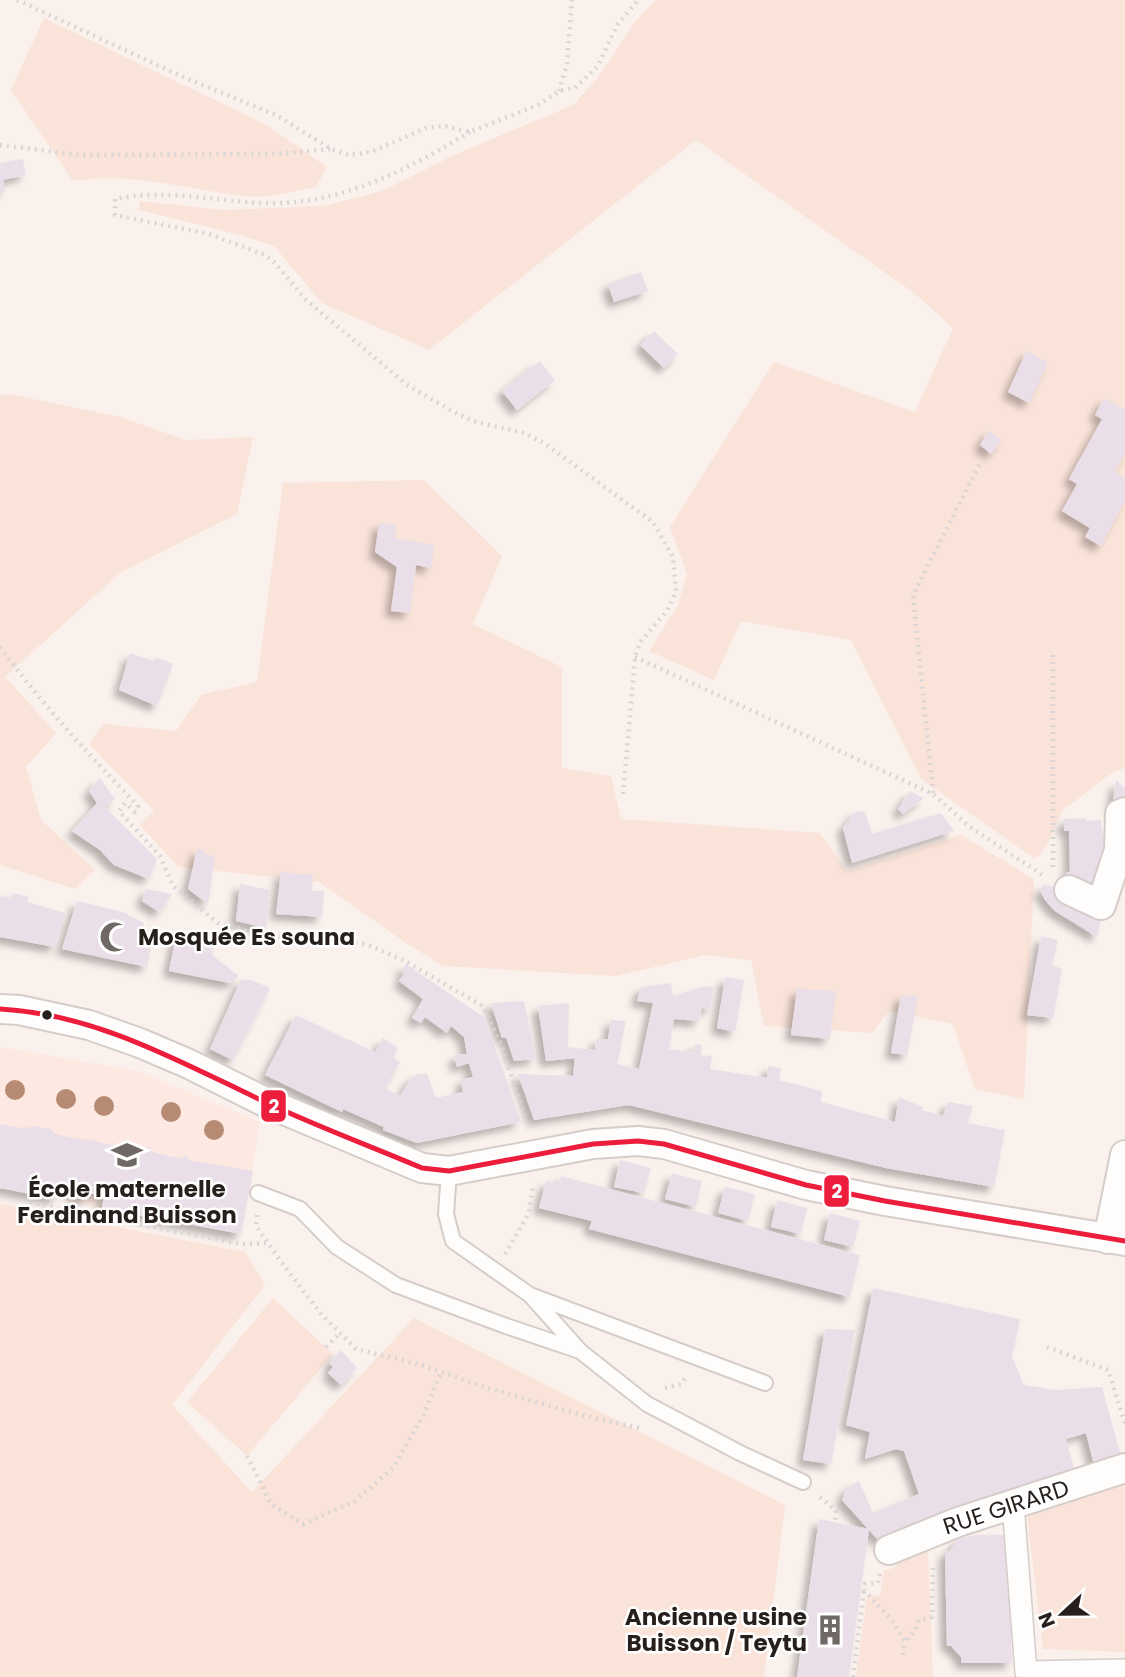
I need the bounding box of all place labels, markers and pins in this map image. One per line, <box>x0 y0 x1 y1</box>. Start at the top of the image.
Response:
mosque icon: Mosquée Es souna <box>98 920 132 954</box>
place label: Mosquée Es souna <box>138 921 355 953</box>
unlabelled marker <box>40 1008 54 1022</box>
school or university icon: École maternelle Ferdinand Buisson <box>110 1138 144 1172</box>
place label: École maternelle Ferdinand Buisson <box>17 1173 237 1231</box>
place label: Ancienne usine Buisson / Teytu <box>625 1601 807 1659</box>
building icon: Ancienne usine Buisson / Teytu <box>813 1613 847 1647</box>

